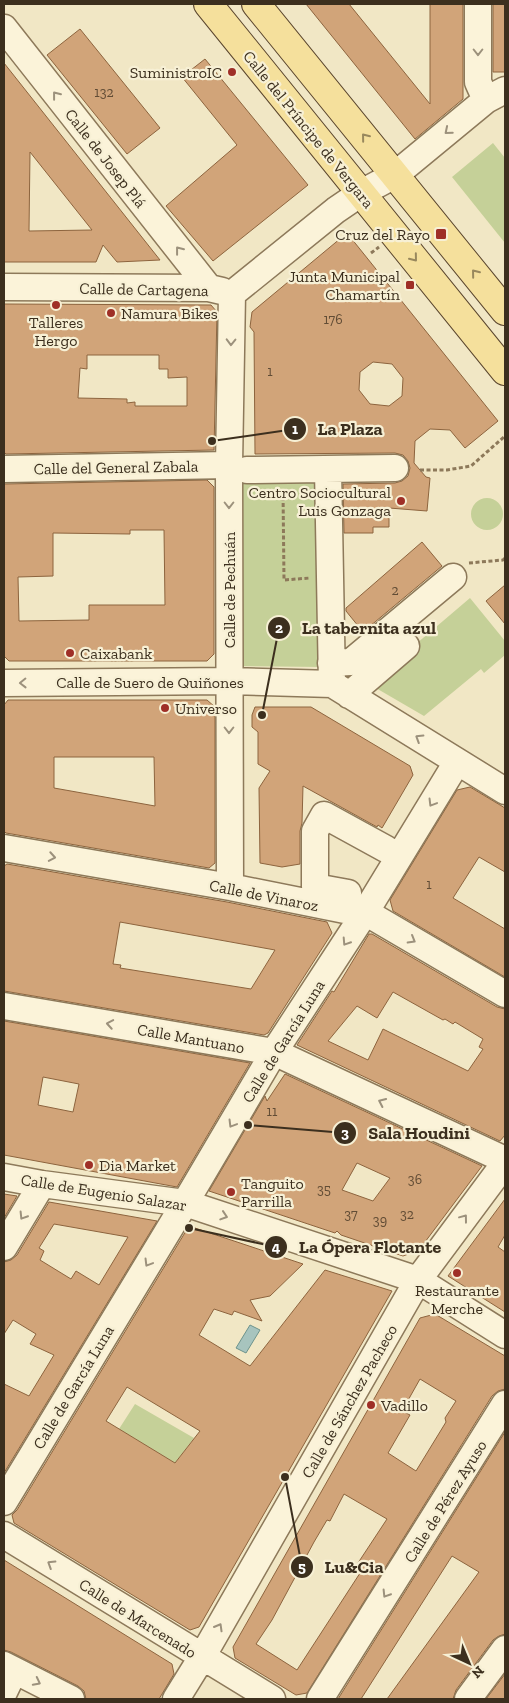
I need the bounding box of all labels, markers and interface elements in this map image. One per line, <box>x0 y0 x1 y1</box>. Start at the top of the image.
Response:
street label: Calle del Príncipe de Vergara <box>239 47 378 212</box>
one-way arrow <box>473 49 483 57</box>
place label: SuministroIC <box>130 63 222 82</box>
marker: SuministroIC <box>226 66 238 78</box>
house number: 132 <box>94 84 114 101</box>
one-way arrow <box>54 92 62 101</box>
street label: Calle de Josep Plá <box>61 105 150 212</box>
one-way arrow <box>445 126 454 135</box>
one-way arrow <box>362 134 370 143</box>
place label: Cruz del Rayo <box>335 225 430 244</box>
marker: Cruz del Rayo <box>434 227 448 241</box>
one-way arrow <box>176 247 184 256</box>
one-way arrow <box>409 253 418 262</box>
place label: Junta Municipal Chamartín <box>289 267 401 304</box>
one-way arrow <box>472 270 480 279</box>
street label: Calle de Cartagena <box>79 279 209 300</box>
marker: Junta Municipal Chamartín <box>404 279 416 291</box>
marker: Talleres Hergo <box>50 299 62 311</box>
place label: Namura Bikes <box>121 304 218 323</box>
marker: Namura Bikes <box>105 307 117 319</box>
house number: 176 <box>323 311 343 328</box>
place label: Talleres Hergo <box>29 313 83 350</box>
one-way arrow <box>226 339 237 347</box>
house number: 1 <box>267 363 273 380</box>
callout: La Plaza <box>282 412 393 445</box>
text: La Plaza <box>317 418 383 440</box>
text: 1 <box>292 420 298 438</box>
street label: Calle del General Zabala <box>33 457 199 478</box>
place label: Centro Sociocultural Luis Gonzaga <box>248 483 391 520</box>
marker: Centro Sociocultural Luis Gonzaga <box>395 495 407 507</box>
one-way arrow <box>224 502 234 509</box>
street label: Calle de Pechuán <box>220 531 239 648</box>
house number: 2 <box>391 582 399 599</box>
callout: La tabernita azul <box>267 612 446 645</box>
text: La tabernita azul <box>302 617 436 639</box>
text: 2 <box>275 619 283 637</box>
place label: Caixabank <box>80 644 153 663</box>
marker: Caixabank <box>64 647 76 659</box>
street label: Calle de Suero de Quiñones <box>56 673 244 692</box>
one-way arrow <box>18 678 26 688</box>
place label: Universo <box>175 699 237 718</box>
marker: Universo <box>159 702 171 714</box>
one-way arrow <box>224 726 234 734</box>
one-way arrow <box>415 735 424 744</box>
one-way arrow <box>428 798 438 807</box>
one-way arrow <box>47 851 56 861</box>
street label: Calle de Vinaroz <box>208 876 320 915</box>
house number: 1 <box>426 876 432 893</box>
one-way arrow <box>406 933 415 943</box>
one-way arrow <box>343 936 352 945</box>
street label: Calle de García Luna <box>238 976 329 1106</box>
one-way arrow <box>106 1020 115 1030</box>
street label: Calle Mantuano <box>136 1020 246 1057</box>
one-way arrow <box>378 1098 387 1108</box>
house number: 11 <box>267 1103 278 1120</box>
callout: Sala Houdini <box>333 1117 480 1150</box>
one-way arrow <box>228 1118 238 1127</box>
text: Sala Houdini <box>368 1122 470 1144</box>
text: 3 <box>341 1124 349 1142</box>
place label: Dia Market <box>99 1156 176 1175</box>
marker: Dia Market <box>83 1159 95 1171</box>
street label: Calle de Eugenio Salazar <box>20 1170 189 1215</box>
house number: 36 <box>408 1171 422 1188</box>
place label: Tanguito Parrilla <box>241 1174 304 1211</box>
house number: 35 <box>317 1181 331 1198</box>
marker: Tanguito Parrilla <box>225 1186 237 1198</box>
house number: 37 <box>344 1206 358 1223</box>
house number: 32 <box>400 1206 414 1223</box>
one-way arrow <box>20 1210 29 1219</box>
one-way arrow <box>219 1210 227 1220</box>
house number: 39 <box>373 1212 387 1229</box>
one-way arrow <box>458 1214 467 1224</box>
callout: La Ópera Flotante <box>264 1230 451 1263</box>
text: La Ópera Flotante <box>299 1236 441 1258</box>
text: 4 <box>272 1238 281 1256</box>
one-way arrow <box>145 1258 155 1267</box>
marker: Restaurante Merche <box>451 1267 463 1279</box>
place label: Restaurante Merche <box>415 1281 499 1318</box>
street label: Calle de Sánchez Pacheco <box>298 1321 401 1481</box>
street label: Calle de García Luna <box>29 1322 118 1453</box>
place label: Vadillo <box>380 1396 428 1415</box>
marker: Vadillo <box>365 1399 377 1411</box>
street label: Calle de Pérez Ayuso <box>400 1437 491 1566</box>
callout: Lu&Cia <box>289 1550 394 1583</box>
text: Lu&Cia <box>324 1556 384 1578</box>
text: 5 <box>298 1558 306 1576</box>
one-way arrow <box>47 1561 56 1571</box>
street label: Calle de Marcenado <box>76 1575 200 1662</box>
one-way arrow <box>383 1588 393 1597</box>
one-way arrow <box>212 1624 222 1633</box>
north arrow <box>444 1638 494 1688</box>
text: N <box>468 1662 487 1682</box>
one-way arrow <box>32 1676 41 1686</box>

